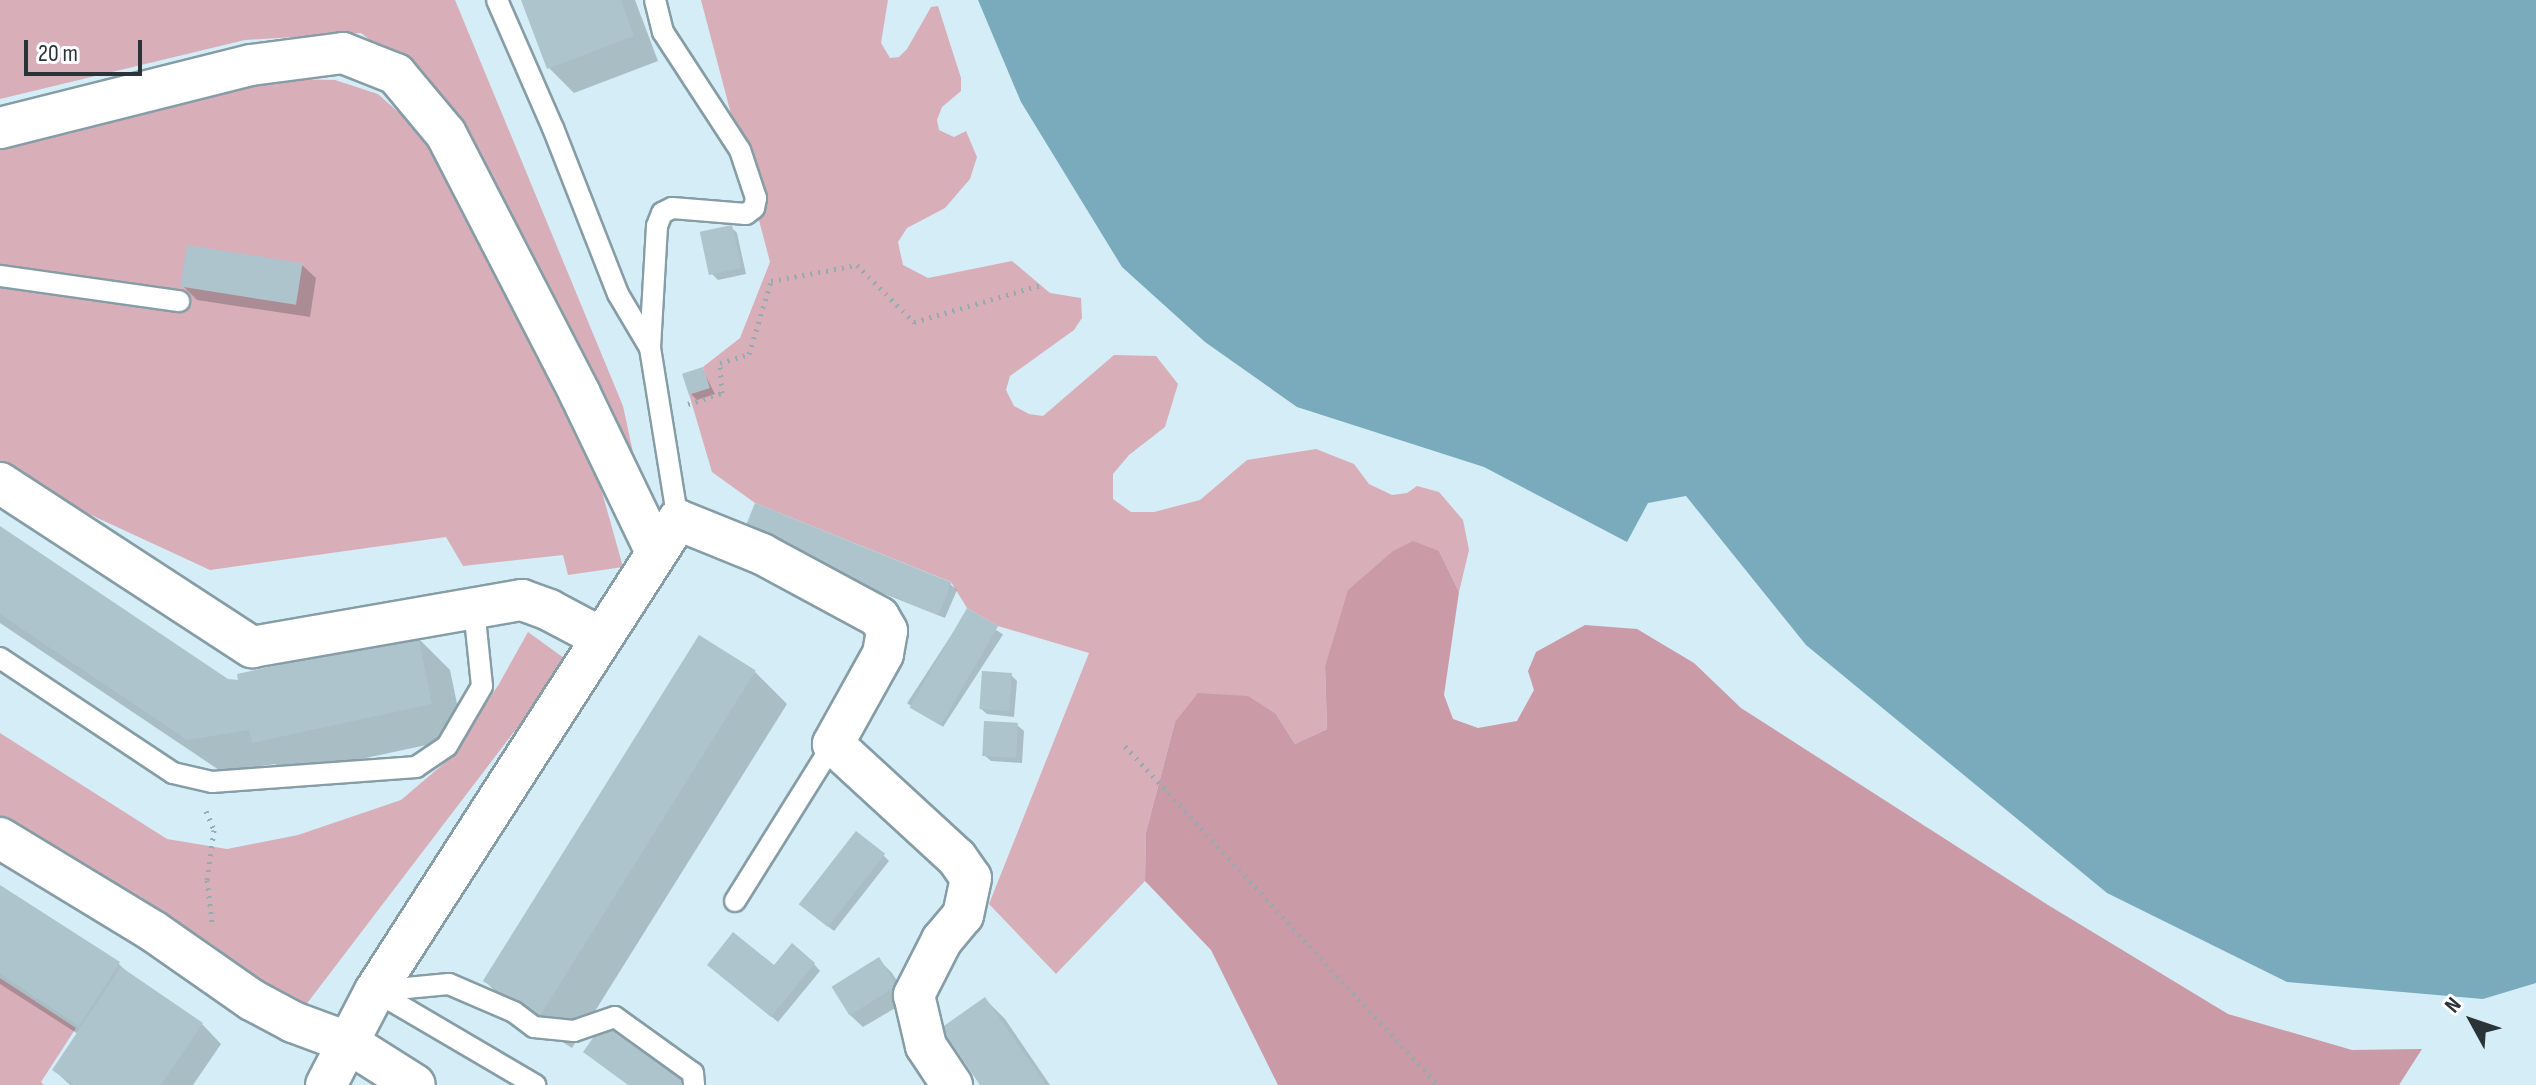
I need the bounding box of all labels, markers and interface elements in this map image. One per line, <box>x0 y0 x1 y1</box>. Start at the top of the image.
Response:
scale bar <box>28 24 146 74</box>
text: 20 m <box>38 39 78 68</box>
north arrow <box>2432 981 2512 1061</box>
text: N <box>2439 992 2467 1018</box>

